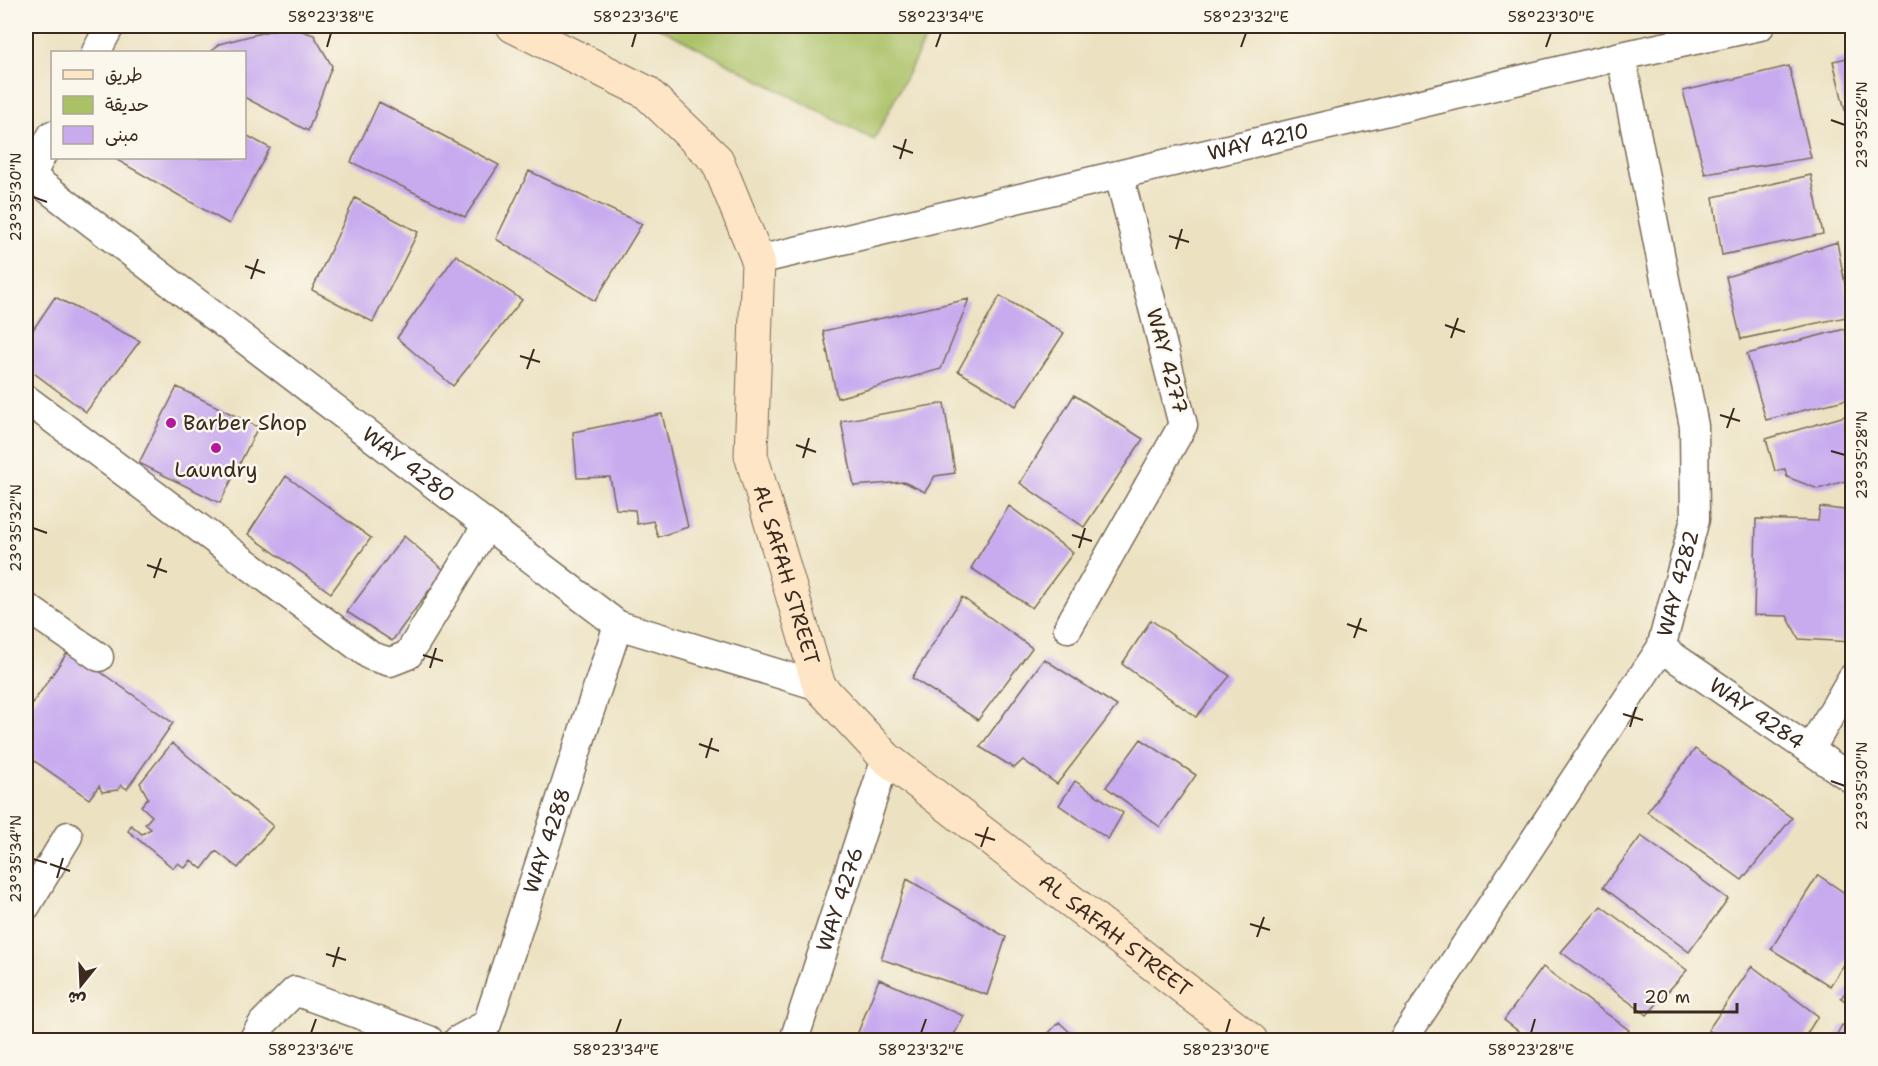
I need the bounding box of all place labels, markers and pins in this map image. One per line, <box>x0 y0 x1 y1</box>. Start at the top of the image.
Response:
place label: Barber Shop <box>183 409 307 437</box>
marker: Barber Shop <box>164 416 178 430</box>
marker: Laundry <box>209 441 223 455</box>
place label: Laundry <box>174 456 258 484</box>

